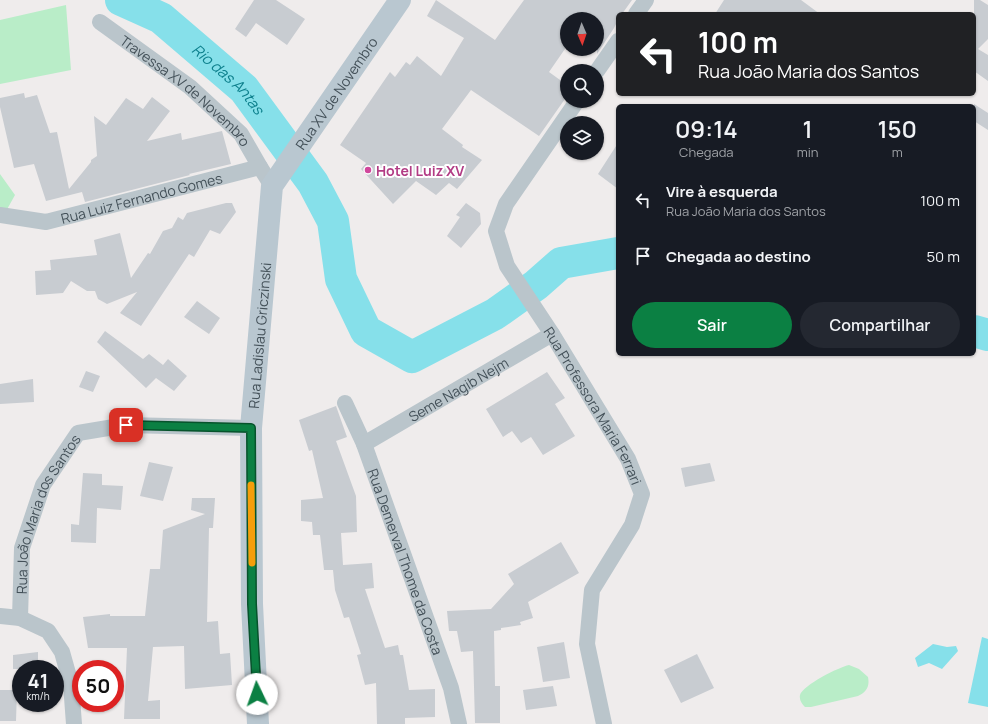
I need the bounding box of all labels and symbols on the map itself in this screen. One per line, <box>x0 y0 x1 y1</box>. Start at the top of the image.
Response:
north arrow <box>560 12 604 56</box>
street label: Travessa XV de Novembro <box>117 30 255 149</box>
street label: Rua XV de Novembro <box>291 33 381 153</box>
water label: Rio das Antas <box>188 39 270 119</box>
place label: Hotel Luiz XV <box>376 161 464 180</box>
marker: Hotel Luiz XV <box>363 165 373 175</box>
street label: Rua Luiz Fernando Gomes <box>59 168 224 227</box>
street label: Rua Ladislau Griczinski <box>243 262 275 409</box>
street label: Rua Professora Maria Ferrari <box>540 323 647 487</box>
street label: Seme Nagib Nejm <box>405 352 512 426</box>
pin <box>109 408 143 442</box>
street label: Rua João Maria dos Santos <box>11 430 84 594</box>
street label: Rua Demerval Thome da Costa <box>364 466 448 657</box>
speed limit sign: 50 <box>72 660 124 712</box>
position arrow <box>236 673 278 715</box>

